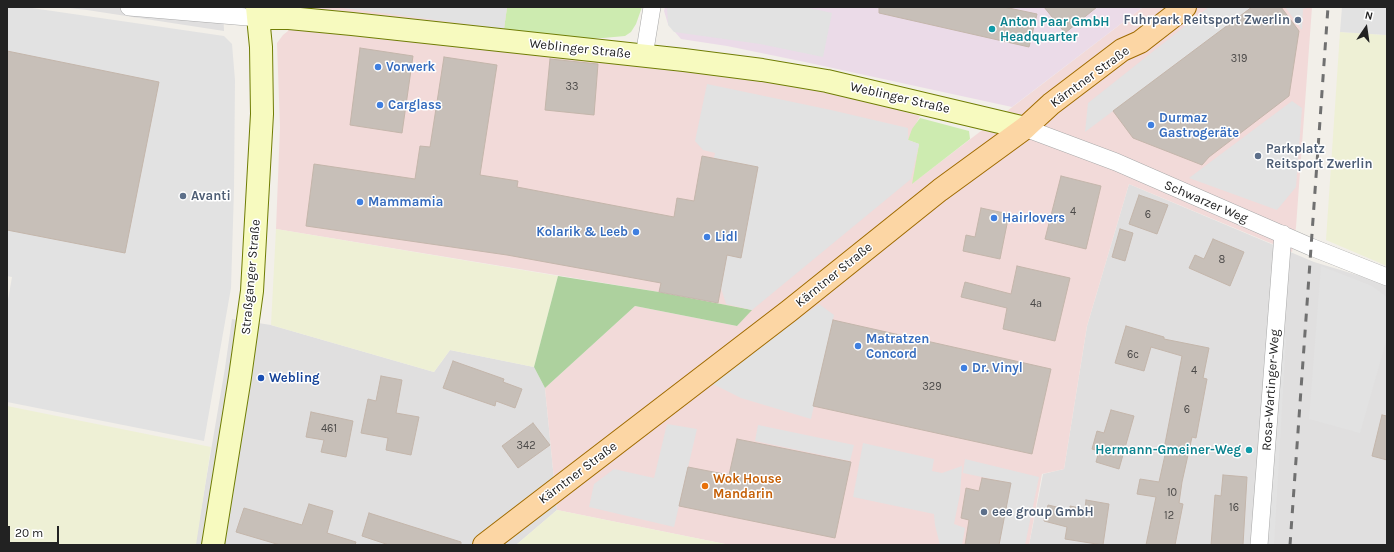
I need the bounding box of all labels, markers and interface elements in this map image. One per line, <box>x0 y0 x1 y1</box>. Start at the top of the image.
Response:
north arrow <box>1346 8 1386 48</box>
text: N <box>1363 9 1374 23</box>
place label: Fuhrpark Reitsport Zwerlin <box>1124 12 1290 28</box>
place label: Anton Paar GmbH Headquarter <box>1000 14 1110 45</box>
marker: Fuhrpark Reitsport Zwerlin <box>1293 15 1303 25</box>
marker: Anton Paar GmbH Headquarter <box>987 24 997 34</box>
street label: Weblinger Straße <box>528 36 632 62</box>
street label: Kärntner Straße <box>1047 43 1133 111</box>
house number: 319 <box>1231 52 1247 66</box>
place label: Vorwerk <box>386 59 435 75</box>
marker: Vorwerk <box>373 62 383 72</box>
street label: Weblinger Straße <box>849 79 951 117</box>
house number: 33 <box>566 80 578 94</box>
place label: Carglass <box>388 97 442 113</box>
marker: Carglass <box>375 100 385 110</box>
place label: Durmaz Gastrogeräte <box>1159 110 1239 141</box>
marker: Durmaz Gastrogeräte <box>1146 120 1156 130</box>
place label: Parkplatz Reitsport Zwerlin <box>1266 141 1373 172</box>
marker: Parkplatz Reitsport Zwerlin <box>1253 151 1263 161</box>
street label: Schwarzer Weg <box>1162 177 1250 227</box>
place label: Avanti <box>191 188 231 204</box>
marker: Avanti <box>178 191 188 201</box>
place label: Mammamia <box>368 194 443 210</box>
marker: Mammamia <box>355 197 365 207</box>
house number: 4 <box>1070 205 1076 219</box>
house number: 6 <box>1145 208 1151 222</box>
place label: Hairlovers <box>1002 210 1065 226</box>
marker: Hairlovers <box>989 213 999 223</box>
street label: Straßganger Straße <box>238 219 264 335</box>
place label: Kolarik & Leeb <box>536 224 628 240</box>
marker: Kolarik & Leeb <box>631 227 641 237</box>
place label: Lidl <box>715 229 738 245</box>
marker: Lidl <box>702 232 712 242</box>
street label: Kärntner Straße <box>793 239 875 311</box>
house number: 8 <box>1219 253 1225 267</box>
house number: 4a <box>1030 297 1042 311</box>
street label: Rosa-Wartinger-Weg <box>1259 329 1283 451</box>
place label: Matratzen Concord <box>866 331 929 362</box>
marker: Matratzen Concord <box>853 341 863 351</box>
house number: 6c <box>1127 348 1139 362</box>
place label: Dr. Vinyl <box>972 360 1023 376</box>
marker: Dr. Vinyl <box>959 363 969 373</box>
house number: 4 <box>1191 364 1197 378</box>
place label: Webling <box>269 370 320 386</box>
marker: Webling <box>256 373 266 383</box>
house number: 329 <box>922 380 942 394</box>
house number: 6 <box>1184 403 1190 417</box>
house number: 461 <box>321 422 337 436</box>
street label: Kärntner Straße <box>536 438 620 508</box>
house number: 342 <box>516 439 536 453</box>
place label: Hermann-Gmeiner-Weg <box>1095 442 1241 458</box>
marker: Hermann-Gmeiner-Weg <box>1244 445 1254 455</box>
place label: Wok House Mandarin <box>713 471 782 502</box>
marker: Wok House Mandarin <box>700 481 710 491</box>
house number: 10 <box>1167 486 1177 500</box>
house number: 16 <box>1229 501 1239 515</box>
place label: eee group GmbH <box>992 504 1094 520</box>
marker: eee group GmbH <box>979 507 989 517</box>
house number: 12 <box>1164 509 1174 523</box>
scale bar <box>10 518 61 544</box>
text: 20 m <box>15 526 43 540</box>

